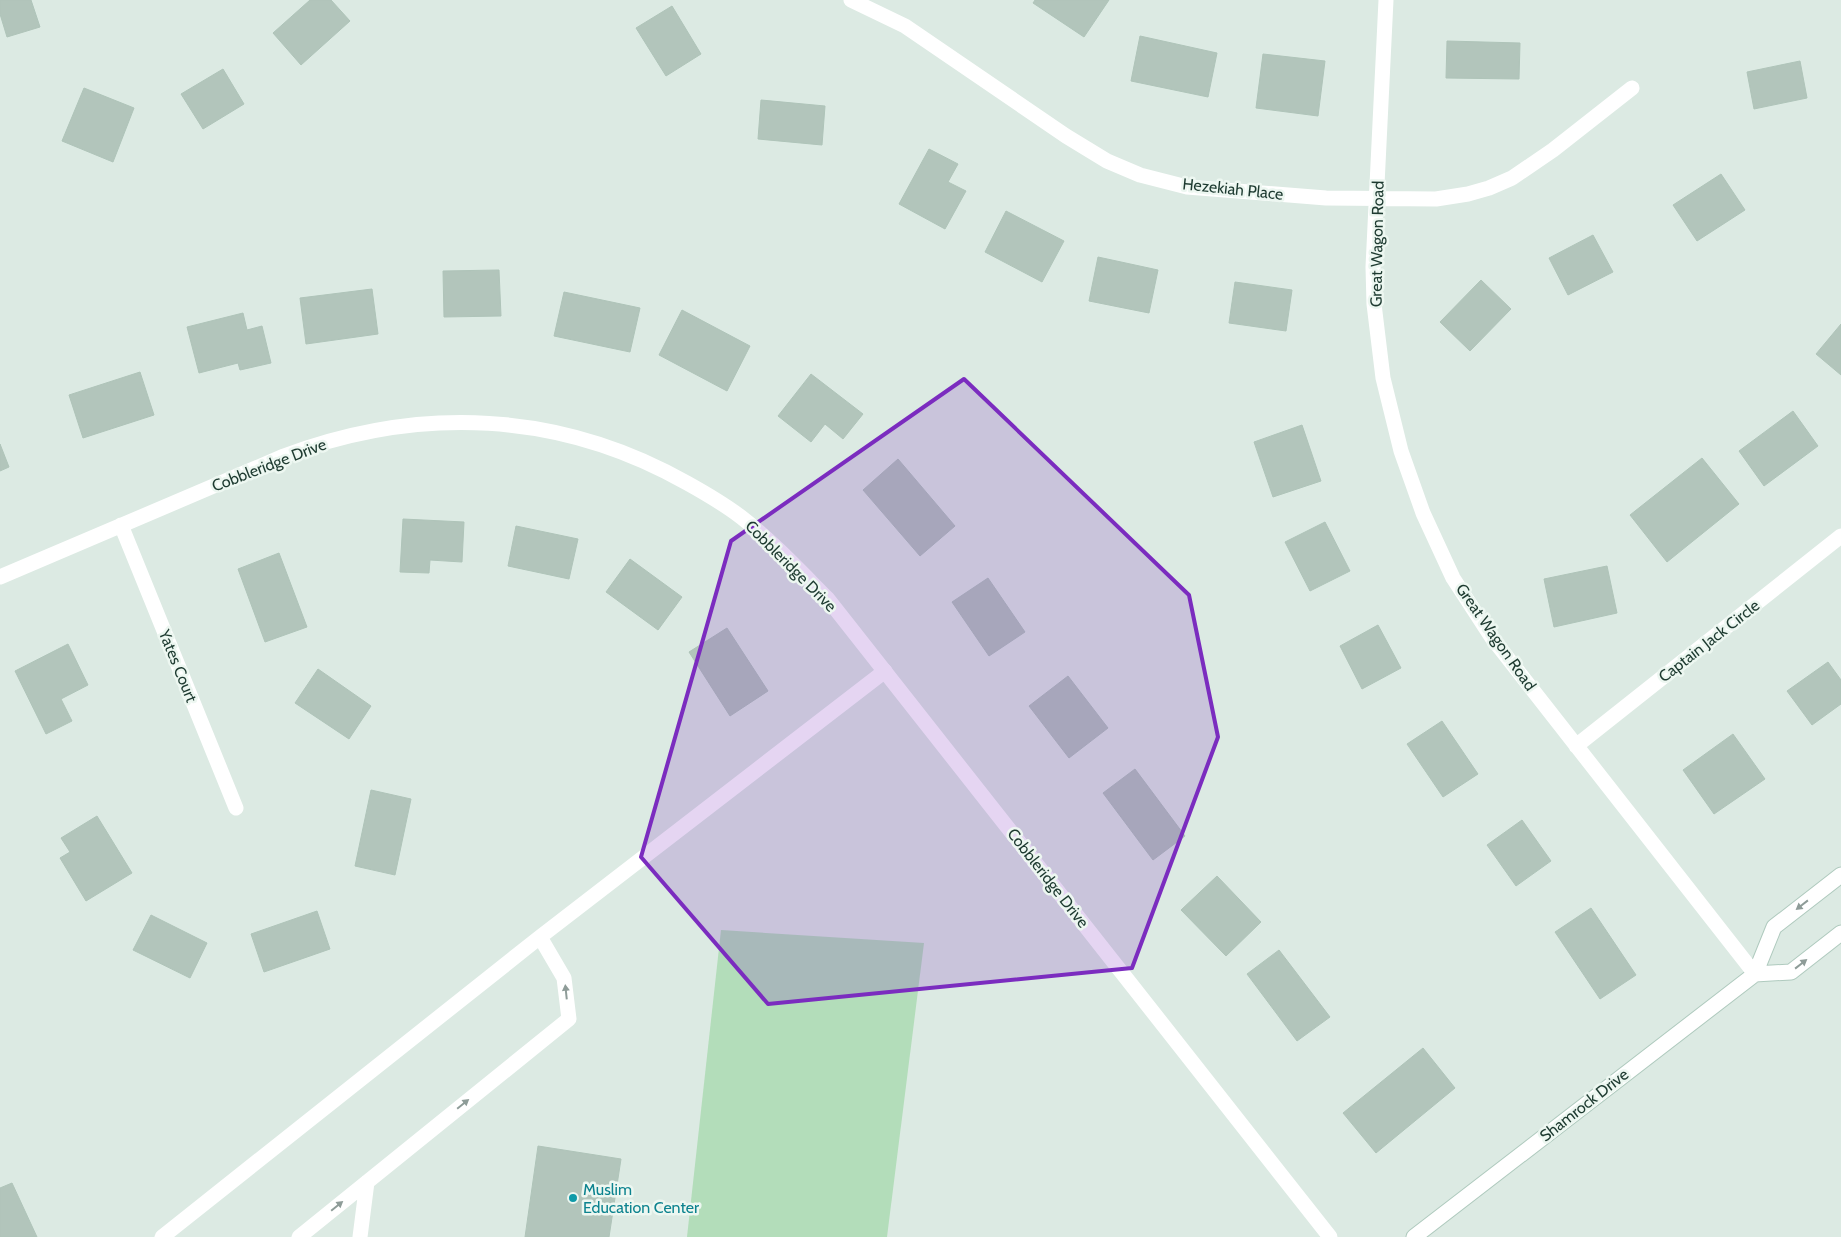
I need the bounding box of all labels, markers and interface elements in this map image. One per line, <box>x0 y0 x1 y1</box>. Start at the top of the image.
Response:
street label: Hezekiah Place <box>1182 174 1284 204</box>
street label: Great Wagon Road <box>1366 181 1388 307</box>
street label: Cobbleridge Drive <box>209 434 329 496</box>
street label: Cobbleridge Drive <box>741 516 841 616</box>
street label: Great Wagon Road <box>1452 580 1540 694</box>
street label: Captain Jack Circle <box>1655 596 1763 686</box>
street label: Yates Court <box>154 626 201 706</box>
street label: Cobbleridge Drive <box>1003 824 1093 932</box>
one-way arrow <box>1795 900 1809 910</box>
one-way arrow <box>1794 959 1808 969</box>
one-way arrow <box>562 984 570 1000</box>
street label: Shamrock Drive <box>1536 1065 1632 1145</box>
one-way arrow <box>457 1099 470 1110</box>
place label: Muslim Education Center <box>583 1180 700 1217</box>
marker: Muslim Education Center <box>567 1192 579 1204</box>
one-way arrow <box>330 1201 343 1212</box>

